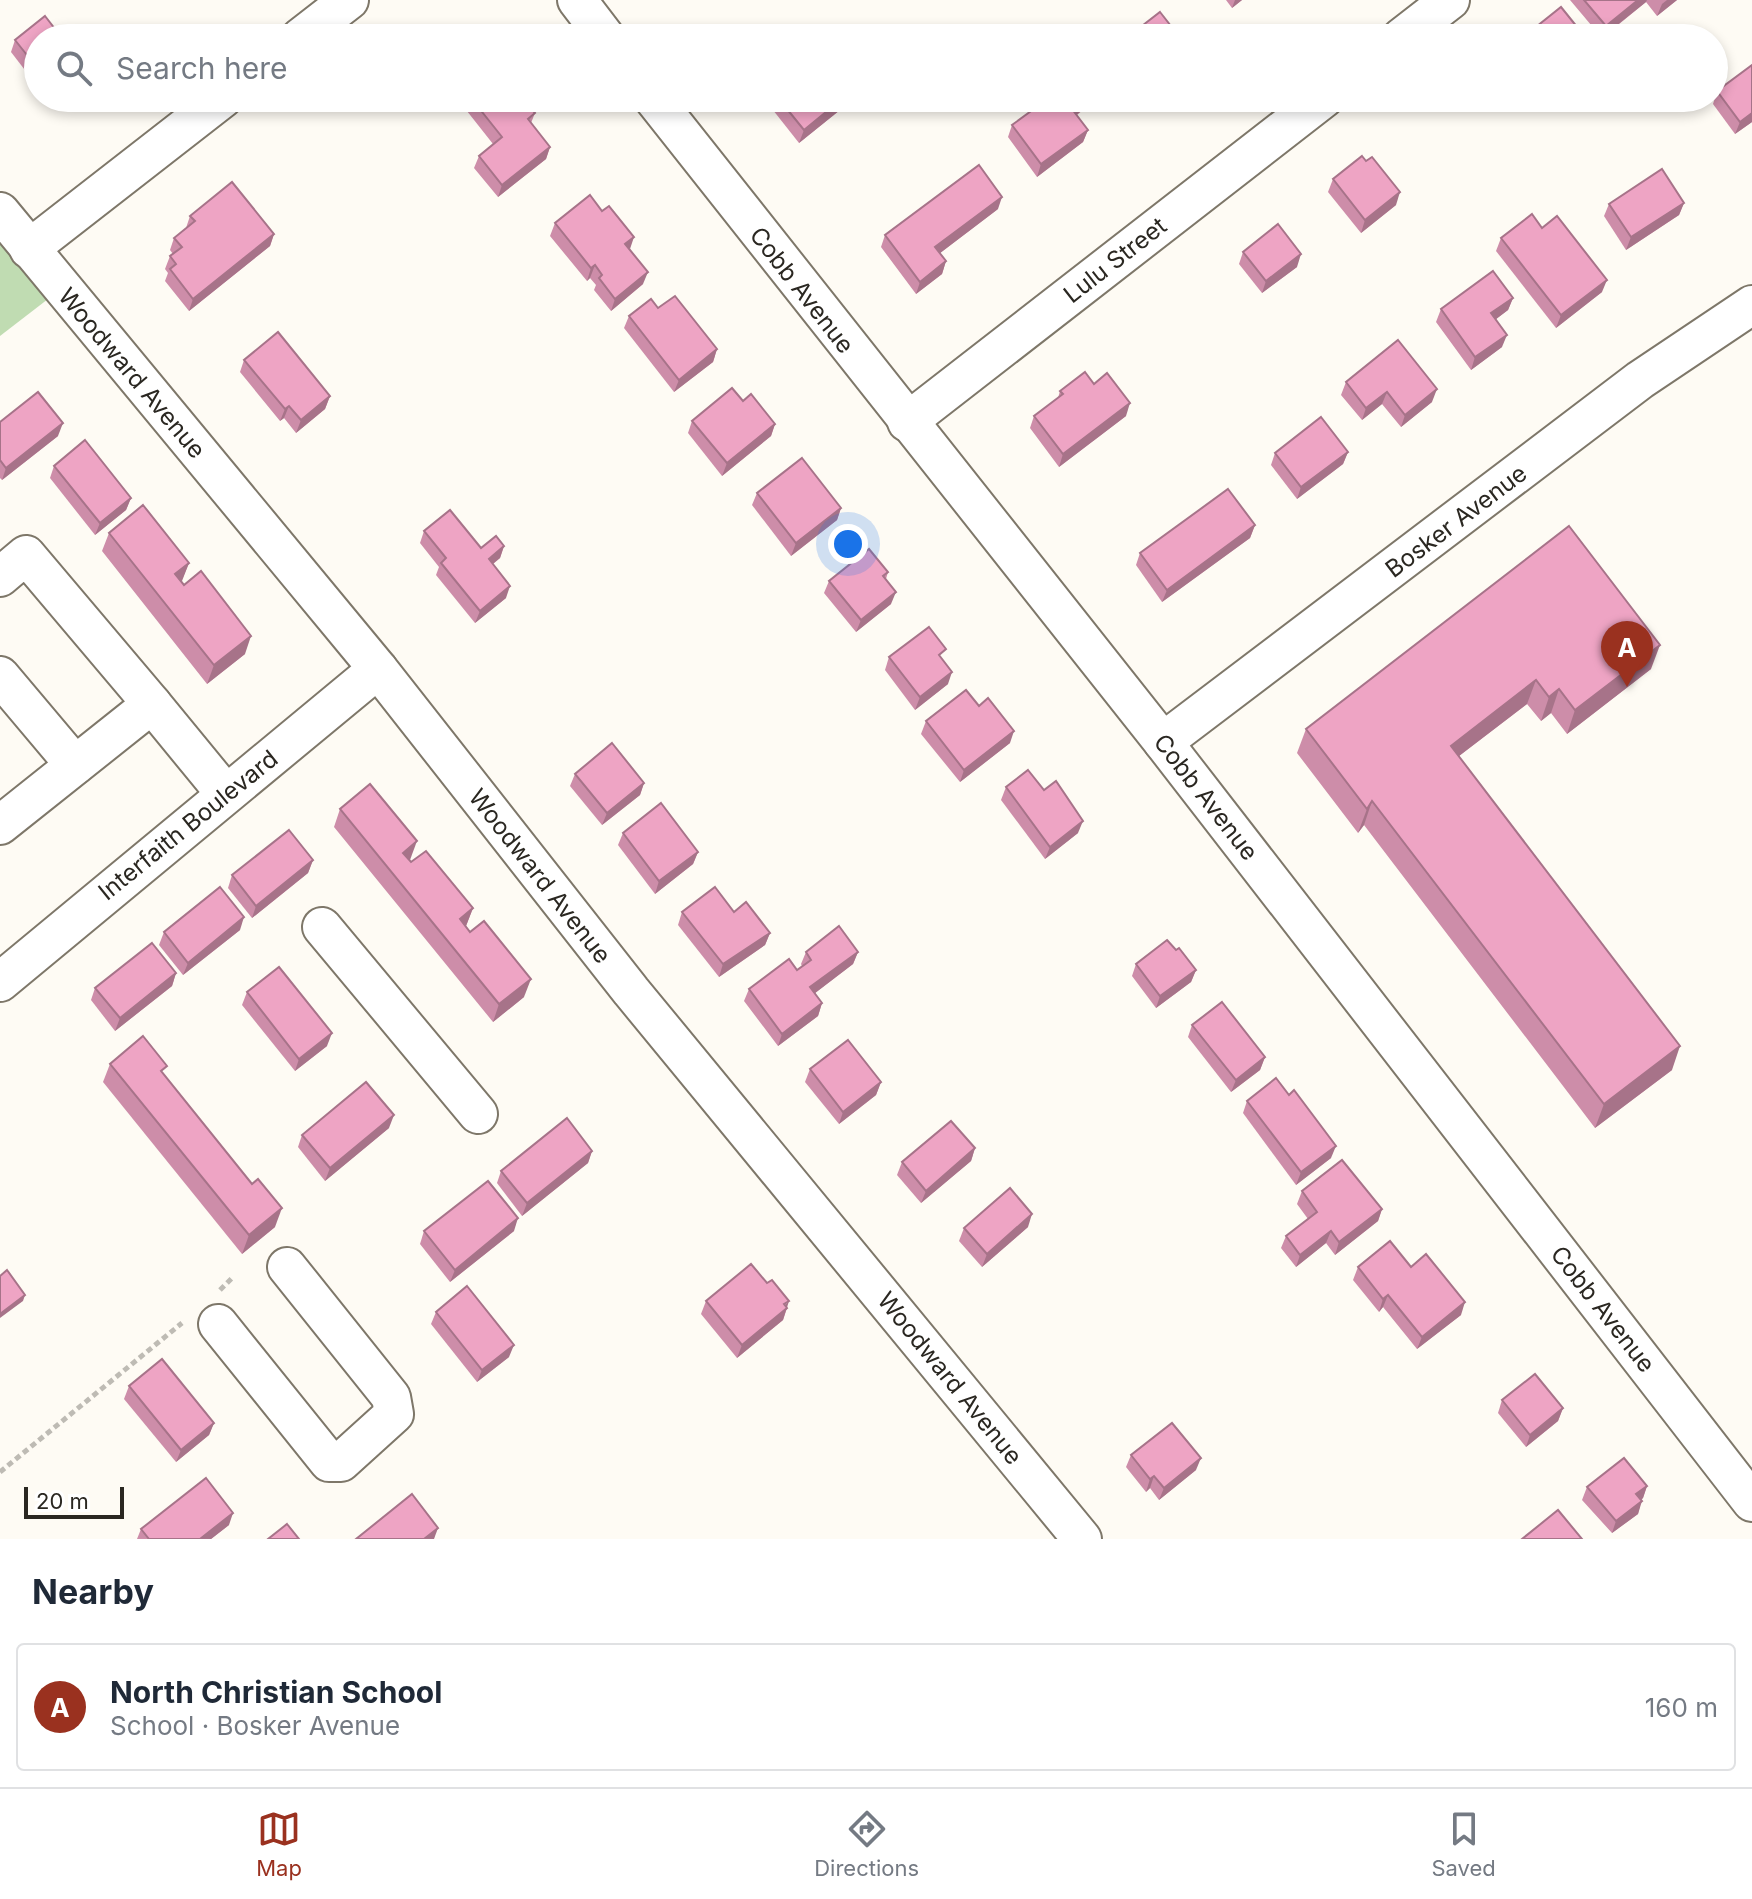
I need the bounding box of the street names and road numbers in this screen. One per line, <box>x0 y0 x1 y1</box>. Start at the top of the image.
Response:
street label: Lulu Street <box>1058 211 1172 309</box>
street label: Cobb Avenue <box>744 221 860 359</box>
street label: Woodward Avenue <box>52 282 212 464</box>
street label: Bosker Avenue <box>1380 458 1532 584</box>
street label: Cobb Avenue <box>1148 728 1264 866</box>
street label: Interfaith Boulevard <box>93 744 283 906</box>
street label: Woodward Avenue <box>463 783 617 969</box>
street label: Cobb Avenue <box>1545 1240 1661 1378</box>
street label: Woodward Avenue <box>872 1286 1028 1470</box>

